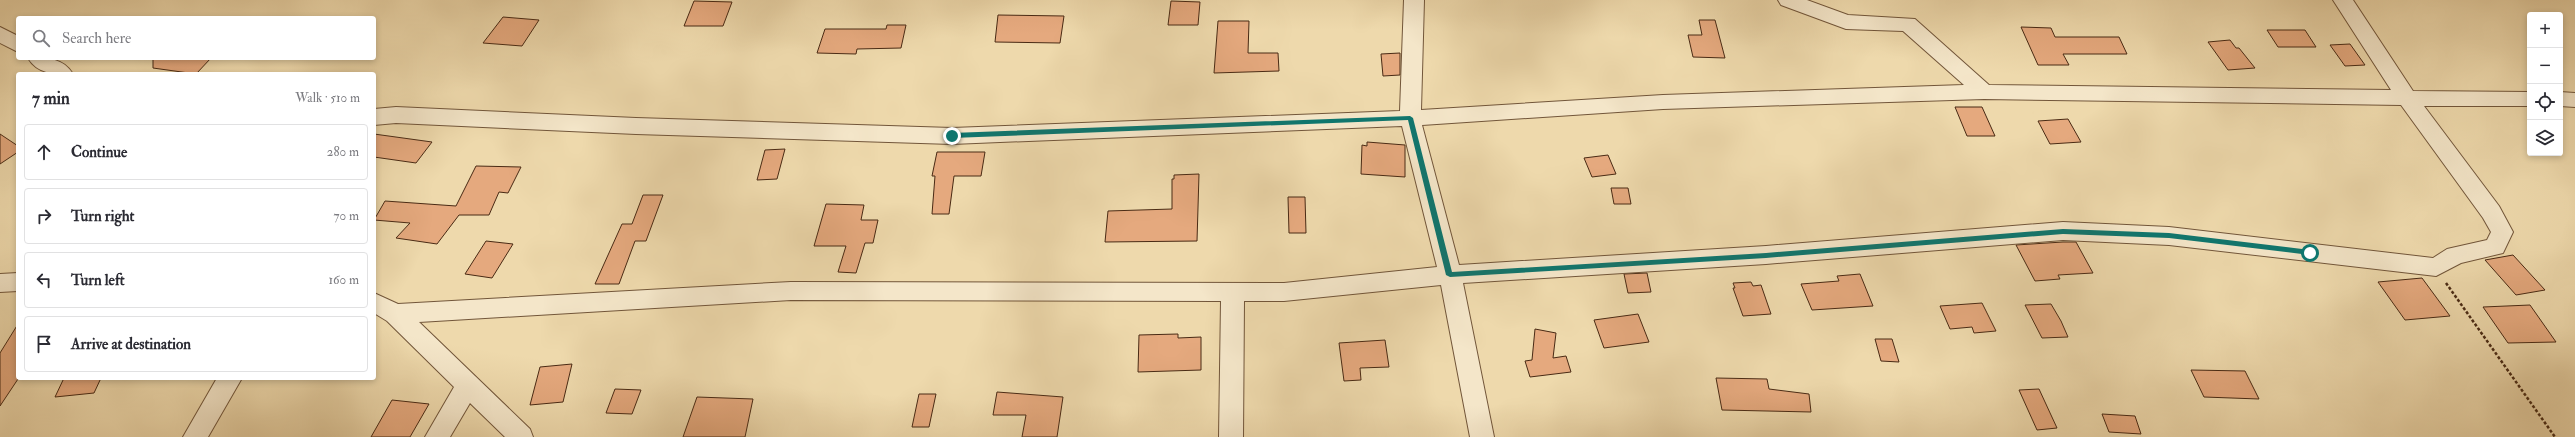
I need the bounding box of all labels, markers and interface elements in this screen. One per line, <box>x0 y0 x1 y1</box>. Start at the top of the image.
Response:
map controls <box>2527 12 2563 156</box>
button: + <box>2527 12 2563 48</box>
search box <box>16 16 376 60</box>
icon: search <box>30 27 52 49</box>
text: Search here <box>62 29 131 48</box>
button: − <box>2527 48 2563 84</box>
button: locate <box>2527 84 2563 120</box>
text: 7 min <box>32 88 70 109</box>
text: Walk · 510 m <box>295 90 360 106</box>
button: layers <box>2527 120 2563 156</box>
route end <box>943 127 961 145</box>
icon: ahead <box>33 141 55 163</box>
text: Continue <box>71 143 127 162</box>
text: 280 m <box>327 144 359 160</box>
icon: right <box>33 205 55 227</box>
text: Turn right <box>71 207 134 226</box>
text: 70 m <box>334 208 359 224</box>
route start <box>2301 244 2319 262</box>
icon: left <box>33 269 55 291</box>
text: Turn left <box>71 271 125 290</box>
text: 160 m <box>328 272 359 288</box>
icon: arrive <box>33 333 55 355</box>
text: Arrive at destination <box>71 335 191 354</box>

